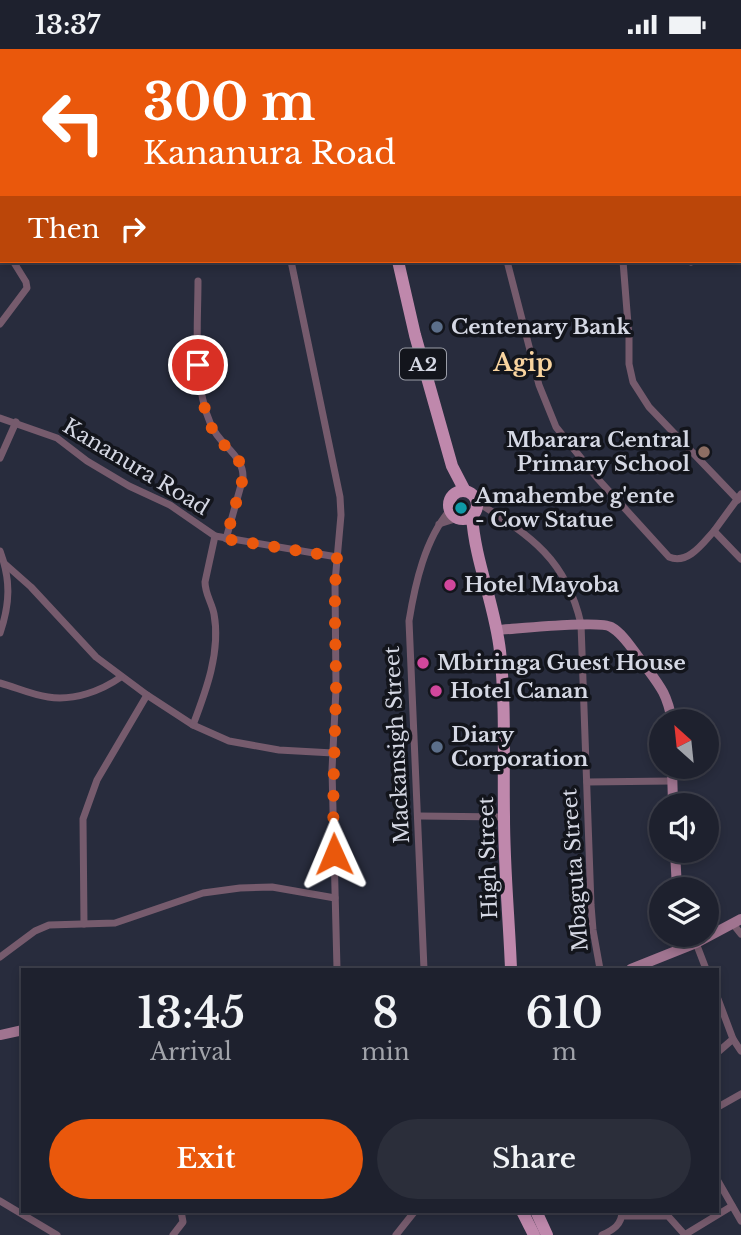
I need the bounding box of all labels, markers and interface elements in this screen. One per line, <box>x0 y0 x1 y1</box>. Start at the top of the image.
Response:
text: 13:37 <box>35 9 100 41</box>
text: 300 m <box>143 72 315 133</box>
icon: left <box>28 77 119 168</box>
text: Kananura Road <box>143 133 396 173</box>
icon: right <box>114 210 152 248</box>
text: Then <box>28 213 100 245</box>
place label: Centenary Bank <box>451 314 632 340</box>
marker: Centenary Bank <box>429 319 445 335</box>
pin <box>168 335 228 395</box>
icon: arrive <box>179 346 217 384</box>
district label: Agip <box>492 348 553 377</box>
road number: A2 <box>400 349 446 379</box>
street label: Kananura Road <box>58 413 214 521</box>
place label: Mbarara Central Primary School <box>506 427 691 477</box>
marker: Mbarara Central Primary School <box>696 444 712 460</box>
place label: Amahembe g'ente - Cow Statue <box>474 483 674 533</box>
marker: Amahembe g'ente - Cow Statue <box>453 500 469 516</box>
place label: Hotel Mayoba <box>464 572 619 598</box>
marker: Hotel Mayoba <box>442 577 458 593</box>
street label: Mackansigh Street <box>379 646 415 844</box>
place label: Mbiringa Guest House <box>437 650 686 676</box>
marker: Mbiringa Guest House <box>415 655 431 671</box>
place label: Hotel Canan <box>450 678 589 704</box>
marker: Hotel Canan <box>428 683 444 699</box>
north arrow <box>649 709 719 779</box>
map controls <box>649 709 719 947</box>
place label: Diary Corporation <box>451 722 588 772</box>
marker: Diary Corporation <box>429 739 445 755</box>
street label: Mbaguta Street <box>556 788 594 952</box>
button: sound <box>649 793 719 863</box>
street label: High Street <box>473 796 503 920</box>
position arrow <box>297 817 371 891</box>
button: layers <box>649 877 719 947</box>
text: 13:45 <box>137 987 245 1039</box>
text: 8 <box>372 987 399 1039</box>
text: 610 <box>526 987 603 1039</box>
text: Arrival <box>150 1038 232 1066</box>
text: min <box>361 1038 410 1066</box>
text: m <box>552 1038 577 1066</box>
button: Exit <box>49 1119 363 1199</box>
button: Share <box>377 1119 691 1199</box>

